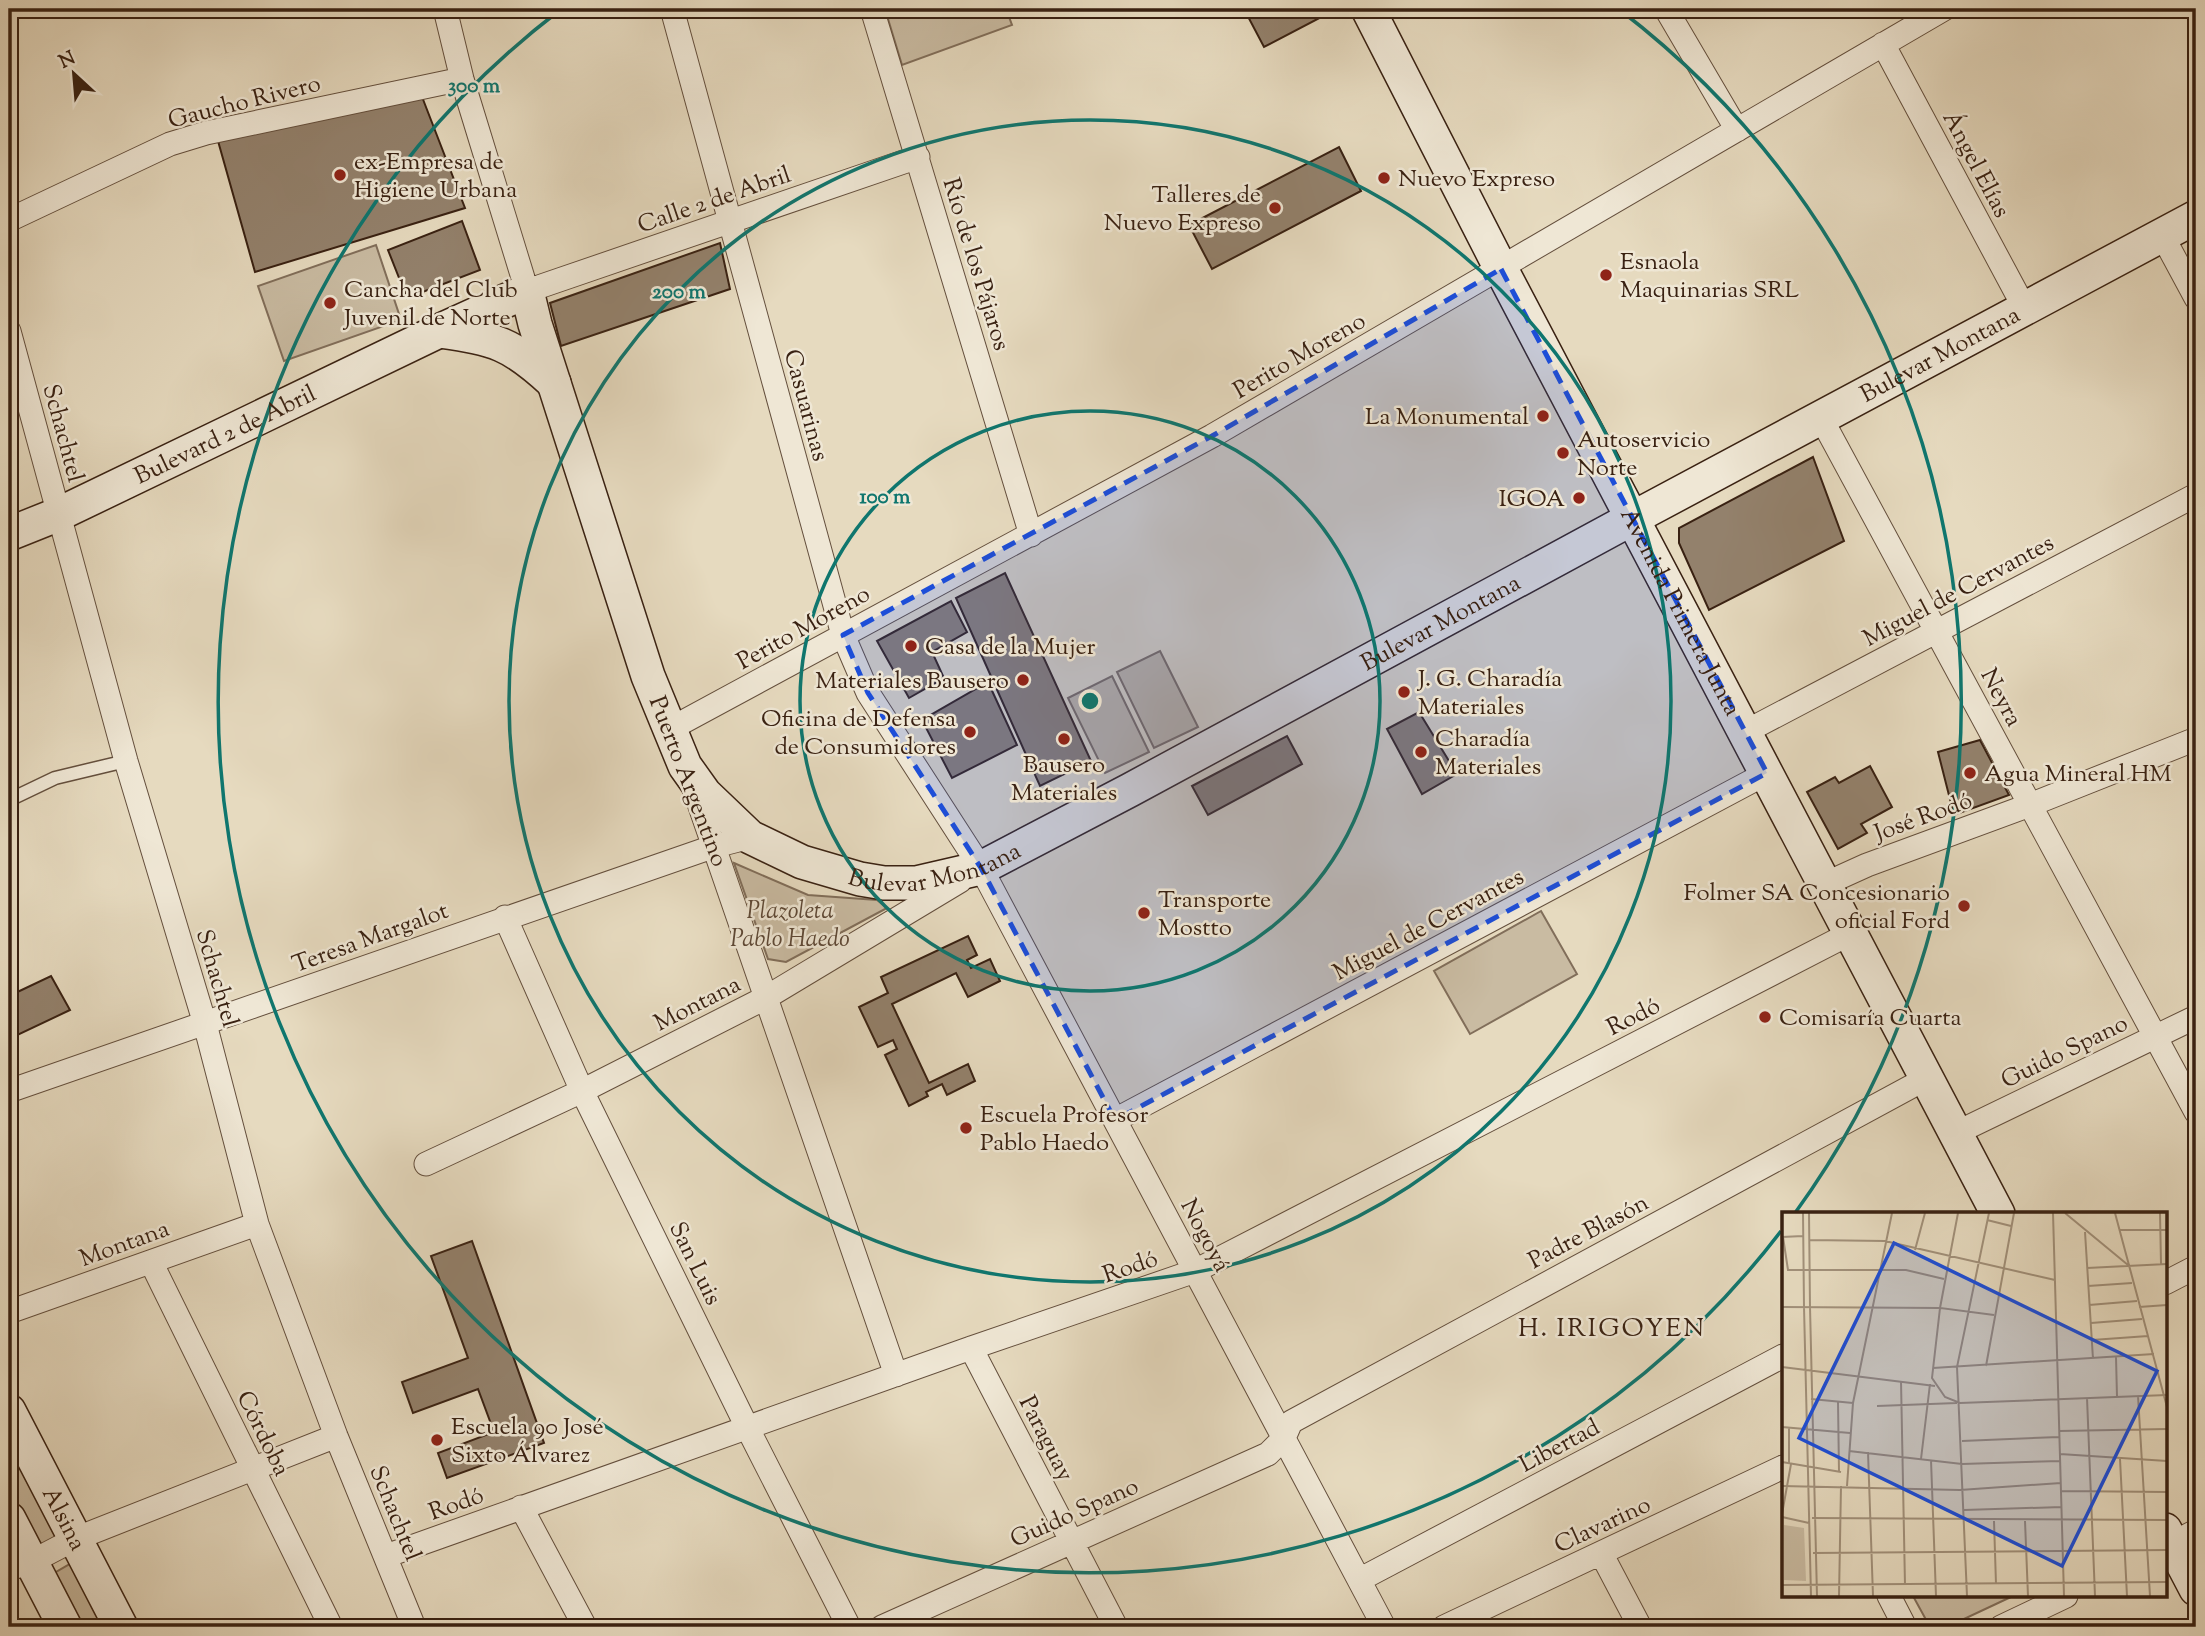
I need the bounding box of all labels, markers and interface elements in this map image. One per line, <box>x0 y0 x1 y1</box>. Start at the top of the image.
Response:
north arrow <box>38 38 108 108</box>
text: N <box>55 46 80 76</box>
street label: Gaucho Rivero <box>165 68 324 138</box>
text: 300 m <box>448 72 501 102</box>
street label: Ángel Elías <box>1933 106 2018 224</box>
place label: ex-Empresa de Higiene Urbana <box>354 146 517 208</box>
street label: Calle 2 de Abril <box>633 159 796 243</box>
place label: Nuevo Expreso <box>1398 163 1555 197</box>
marker: ex-Empresa de Higiene Urbana <box>332 167 348 183</box>
marker: Nuevo Expreso <box>1376 170 1392 186</box>
street label: Río de los Pájaros <box>933 174 1017 355</box>
place label: Talleres de Nuevo Expreso <box>1104 179 1261 241</box>
marker: Talleres de Nuevo Expreso <box>1267 200 1283 216</box>
place label: Esnaola Maquinarias SRL <box>1620 246 1799 308</box>
marker: Esnaola Maquinarias SRL <box>1598 267 1614 283</box>
place label: Cancha del Club Juvenil de Norte <box>342 274 518 336</box>
text: 200 m <box>652 278 707 308</box>
marker: Cancha del Club Juvenil de Norte <box>322 295 338 311</box>
street label: Bulevar Montana <box>1855 299 2027 412</box>
street label: Perito Moreno <box>1227 305 1373 408</box>
street label: Casuarinas <box>774 346 836 465</box>
street label: Bulevard 2 de Abril <box>129 377 323 494</box>
street label: Schachtel <box>33 381 92 487</box>
place label: La Monumental <box>1365 401 1529 435</box>
marker: La Monumental <box>1535 408 1551 424</box>
place label: Autoservicio Norte <box>1577 424 1710 486</box>
marker: Autoservicio Norte <box>1555 445 1571 461</box>
text: 100 m <box>860 483 911 513</box>
place label: IGOA <box>1499 483 1566 517</box>
marker: IGOA <box>1571 490 1587 506</box>
street label: Avenida Primera Junta <box>1611 502 1748 723</box>
street label: Miguel de Cervantes <box>1857 527 2061 657</box>
street label: Bulevar Montana <box>1355 567 1527 681</box>
street label: Perito Moreno <box>731 578 877 679</box>
place label: Casa de la Mujer <box>925 631 1096 665</box>
marker: Casa de la Mujer <box>903 638 919 654</box>
place label: J. G. Charadía Materiales <box>1416 663 1562 725</box>
street label: Neyra <box>1971 663 2030 733</box>
place label: Materiales Bausero <box>815 665 1009 699</box>
marker: Materiales Bausero <box>1015 672 1031 688</box>
marker: J. G. Charadía Materiales <box>1396 684 1412 700</box>
centre of rings <box>1078 689 1102 713</box>
street label: Puerto Argentino <box>639 691 735 872</box>
place label: Oficina de Defensa de Consumidores <box>761 703 956 765</box>
place label: Charadía Materiales <box>1435 723 1541 785</box>
marker: Oficina de Defensa de Consumidores <box>962 724 978 740</box>
marker: Bausero Materiales <box>1056 731 1072 747</box>
marker: Charadía Materiales <box>1413 744 1429 760</box>
place label: Bausero Materiales <box>1011 749 1117 811</box>
place label: Agua Mineral HM <box>1984 758 2172 792</box>
marker: Agua Mineral HM <box>1962 765 1978 781</box>
street label: José Rodó <box>1868 784 1977 852</box>
street label: Bulevar Montana <box>844 835 1027 902</box>
street label: Miguel de Cervantes <box>1327 861 1531 991</box>
place label: Folmer SA Concesionario oficial Ford <box>1683 877 1950 939</box>
place label: Transporte Mostto <box>1158 884 1271 946</box>
street label: Teresa Margalot <box>288 895 454 983</box>
park label: Plazoleta Pablo Haedo <box>730 895 850 957</box>
marker: Folmer SA Concesionario oficial Ford <box>1956 898 1972 914</box>
marker: Transporte Mostto <box>1136 905 1152 921</box>
street label: Schachtel <box>186 926 246 1032</box>
street label: Montana <box>649 968 747 1041</box>
street label: Rodó <box>1601 990 1667 1046</box>
place label: Comisaría Cuarta <box>1779 1002 1961 1036</box>
street label: Guido Spano <box>1996 1007 2134 1098</box>
marker: Comisaría Cuarta <box>1757 1009 1773 1025</box>
place label: Escuela Profesor Pablo Haedo <box>980 1099 1148 1161</box>
marker: Escuela Profesor Pablo Haedo <box>958 1120 974 1136</box>
street label: Padre Blasón <box>1523 1187 1655 1279</box>
street label: Nogoyá <box>1171 1193 1238 1279</box>
inset map <box>1782 1212 2166 1598</box>
street label: Montana <box>75 1213 174 1277</box>
street label: San Luis <box>659 1216 729 1311</box>
street label: Rodó <box>1099 1243 1163 1293</box>
district label: H. IRIGOYEN <box>1518 1311 1706 1348</box>
street label: Córdoba <box>227 1385 297 1482</box>
street label: Paraguay <box>1009 1390 1081 1488</box>
place label: Escuela 90 José Sixto Álvarez <box>451 1411 604 1473</box>
street label: Libertad <box>1514 1411 1607 1482</box>
marker: Escuela 90 José Sixto Álvarez <box>429 1432 445 1448</box>
street label: Schachtel <box>360 1461 429 1567</box>
street label: Guido Spano <box>1005 1470 1145 1557</box>
street label: Rodó <box>424 1479 489 1530</box>
street label: Alsina <box>32 1481 94 1557</box>
street label: Clavarino <box>1549 1489 1657 1563</box>

